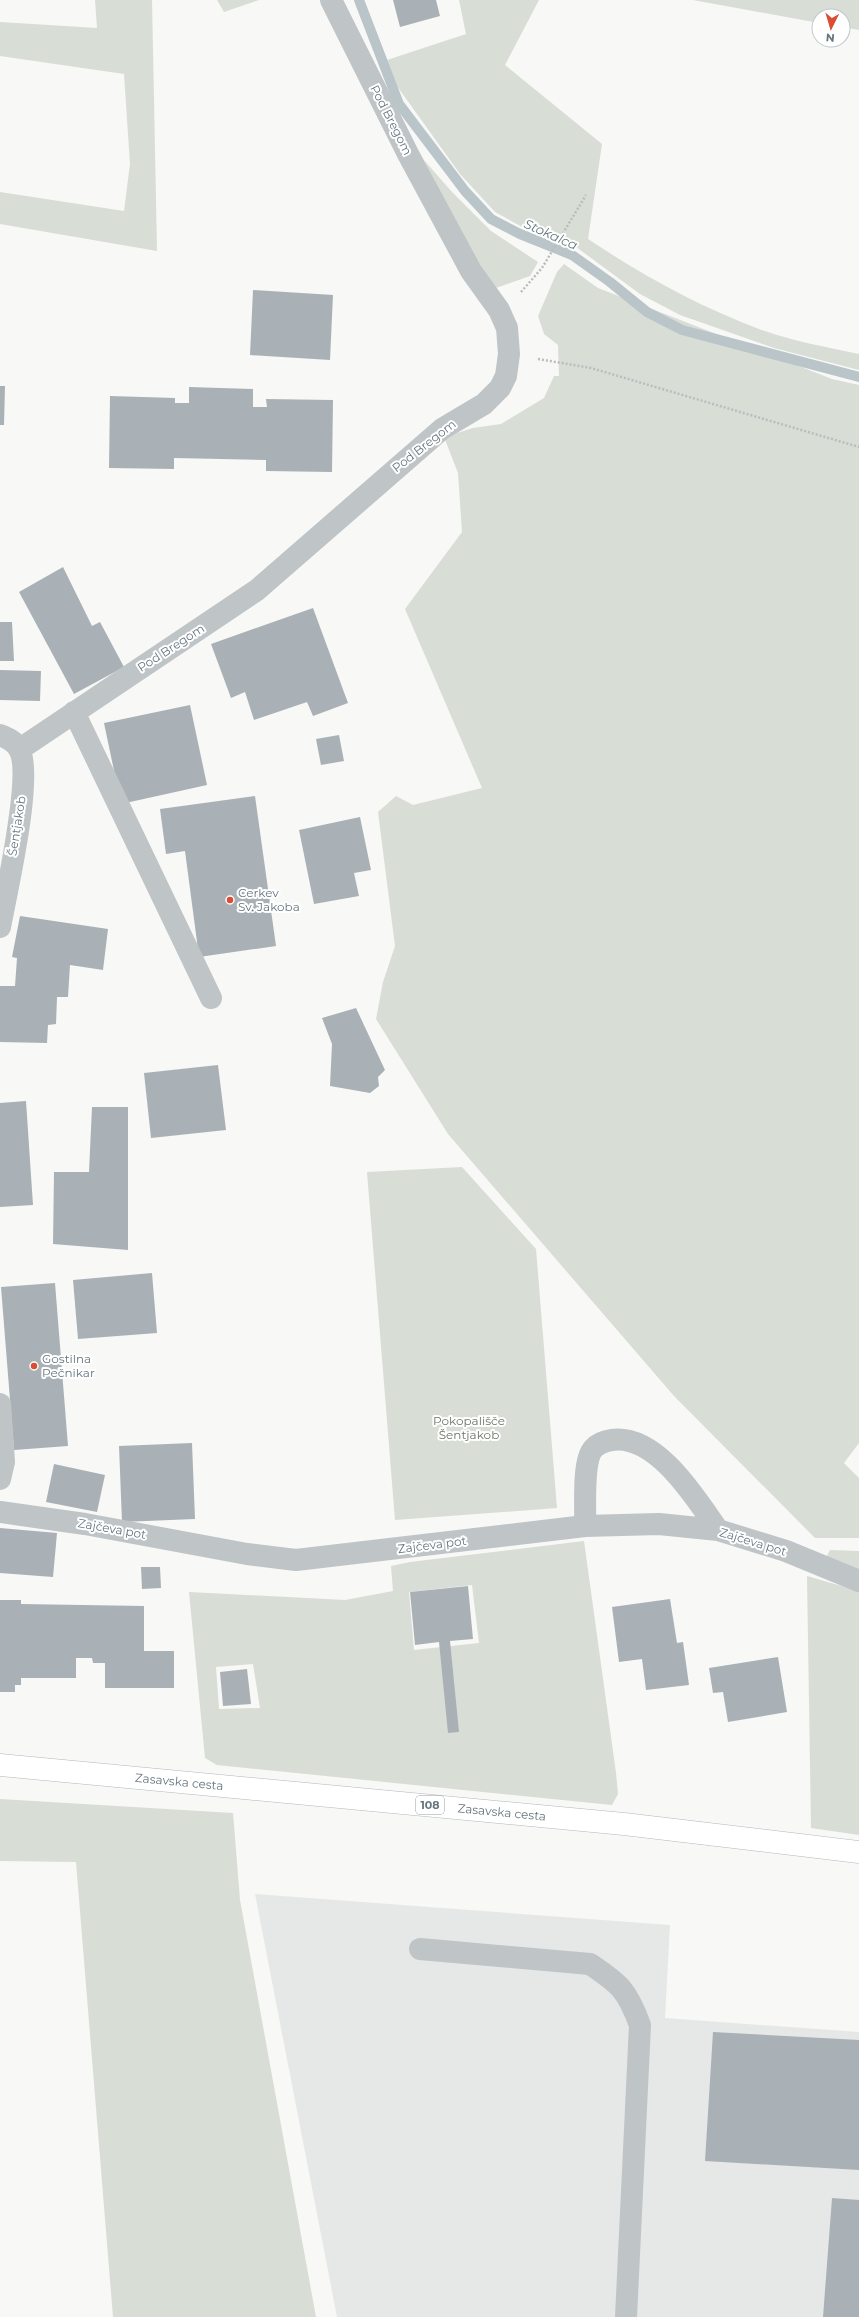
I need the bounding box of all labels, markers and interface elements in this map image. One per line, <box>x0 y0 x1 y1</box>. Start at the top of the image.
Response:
north arrow <box>811 8 851 48</box>
text: N <box>825 31 835 45</box>
street label: Pod Bregom <box>367 82 416 157</box>
water label: Stokalca <box>522 215 580 253</box>
street label: Pod Bregom <box>389 416 459 475</box>
street label: Pod Bregom <box>134 620 207 675</box>
street label: Šentjakob <box>4 795 29 857</box>
place label: Cerkev Sv. Jakoba <box>238 885 300 914</box>
marker: Cerkev Sv. Jakoba <box>225 895 235 905</box>
place label: Gostilna Pečnikar <box>42 1351 95 1380</box>
marker: Gostilna Pečnikar <box>29 1361 39 1371</box>
park label: Pokopališče Šentjakob <box>433 1413 505 1442</box>
street label: Zajčeva pot <box>77 1515 147 1542</box>
street label: Zajčeva pot <box>718 1524 788 1559</box>
street label: Zajčeva pot <box>397 1533 467 1556</box>
street label: Zasavska cesta <box>134 1770 224 1793</box>
road number: 108 <box>416 1796 444 1814</box>
street label: Zasavska cesta <box>457 1800 547 1824</box>

